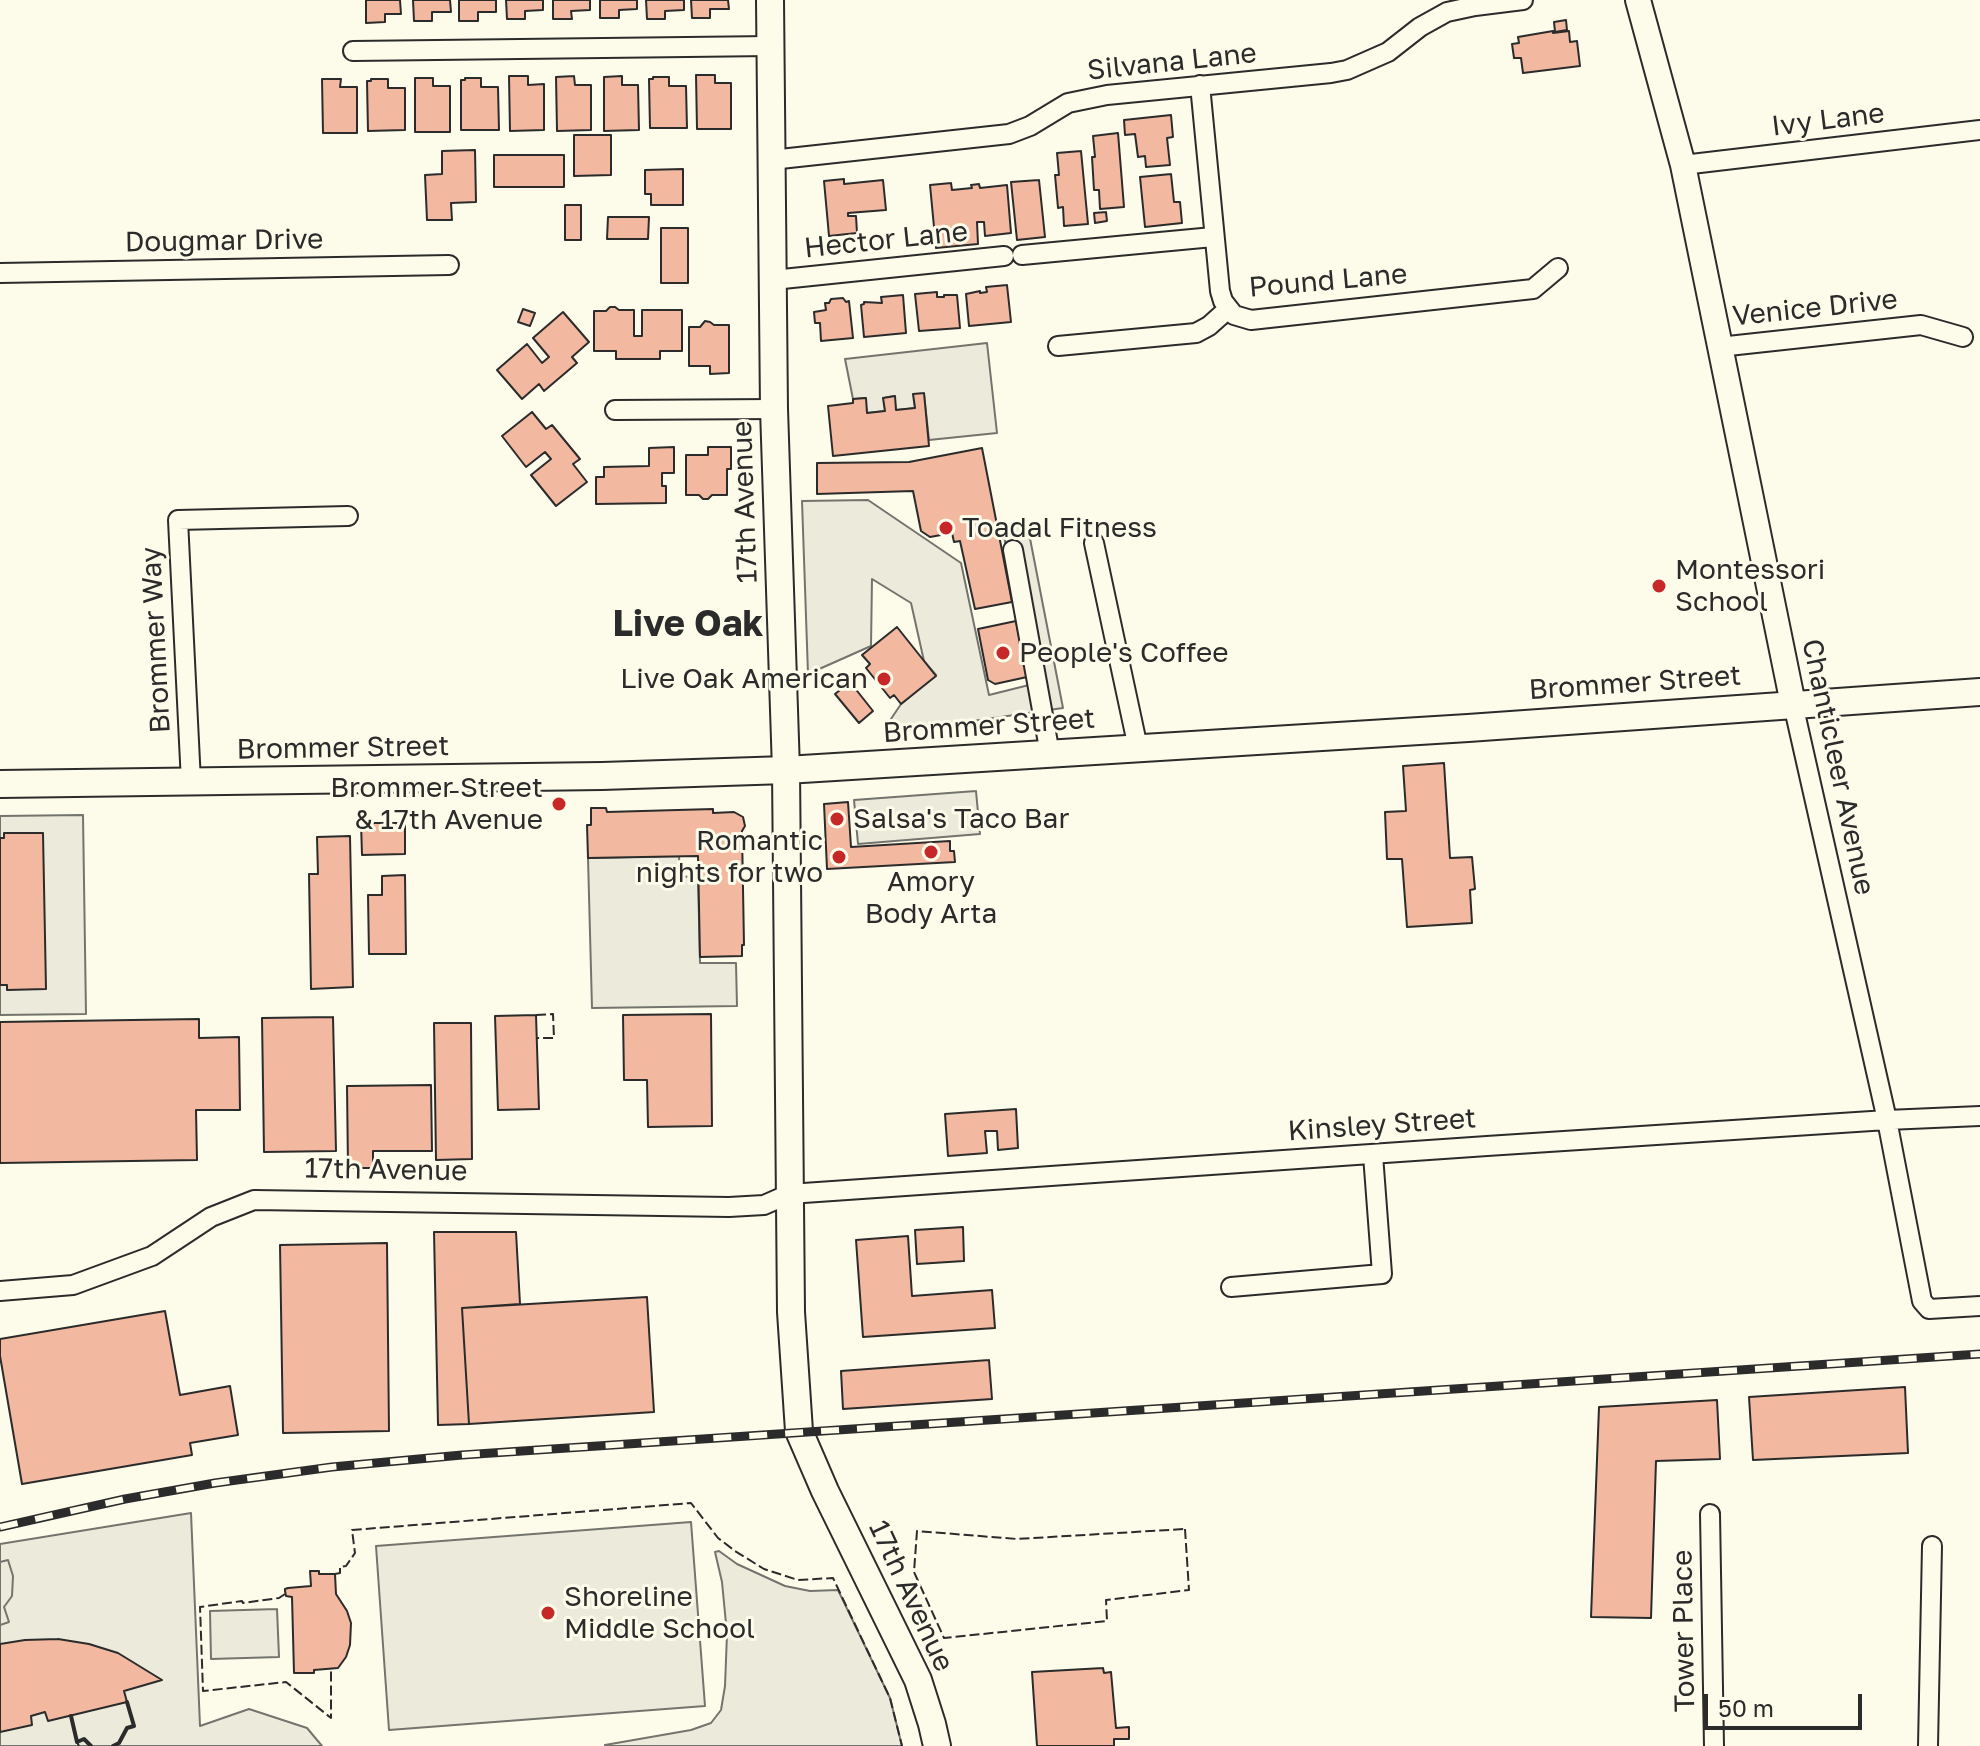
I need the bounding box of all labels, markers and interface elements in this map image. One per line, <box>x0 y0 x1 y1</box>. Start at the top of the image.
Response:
street label: Silvana Lane <box>1086 36 1258 88</box>
street label: Ivy Lane <box>1770 96 1886 144</box>
street label: Hector Lane <box>803 215 969 265</box>
street label: Dougmar Drive <box>124 222 324 260</box>
street label: Pound Lane <box>1247 257 1409 305</box>
street label: Venice Drive <box>1731 283 1899 333</box>
street label: 17th Avenue <box>725 420 765 584</box>
place label: Toadal Fitness <box>962 511 1157 545</box>
marker: Toadal Fitness <box>937 519 955 537</box>
street label: Brommer Way <box>134 546 178 734</box>
place label: Montessori School <box>1675 553 1825 619</box>
marker: Montessori School <box>1650 577 1668 595</box>
district label: Live Oak <box>613 603 763 647</box>
place label: People's Coffee <box>1019 636 1228 670</box>
street label: Chanticleer Avenue <box>1794 636 1882 898</box>
marker: People's Coffee <box>994 644 1012 662</box>
street label: Brommer Street <box>1528 659 1742 707</box>
place label: Live Oak American <box>620 662 868 696</box>
marker: Live Oak American <box>875 670 893 688</box>
street label: Brommer Street <box>882 702 1096 750</box>
street label: Brommer Street <box>236 729 450 767</box>
place label: Brommer Street & 17th Avenue <box>330 771 543 837</box>
marker: Brommer Street & 17th Avenue <box>550 795 568 813</box>
place label: Salsa's Taco Bar <box>853 802 1069 836</box>
marker: Salsa's Taco Bar <box>828 810 846 828</box>
place label: Romantic nights for two <box>636 824 823 890</box>
marker: Amory Body Arta <box>922 843 940 861</box>
marker: Romantic nights for two <box>830 848 848 866</box>
place label: Amory Body Arta <box>865 865 997 931</box>
street label: Kinsley Street <box>1287 1102 1477 1148</box>
street label: 17th Avenue <box>304 1152 468 1188</box>
street label: 17th Avenue <box>861 1515 961 1677</box>
street label: Tower Place <box>1666 1549 1702 1713</box>
place label: Shoreline Middle School <box>564 1580 755 1646</box>
marker: Shoreline Middle School <box>539 1604 557 1622</box>
scale bar <box>1708 1678 1866 1728</box>
text: 50 m <box>1718 1693 1774 1722</box>

